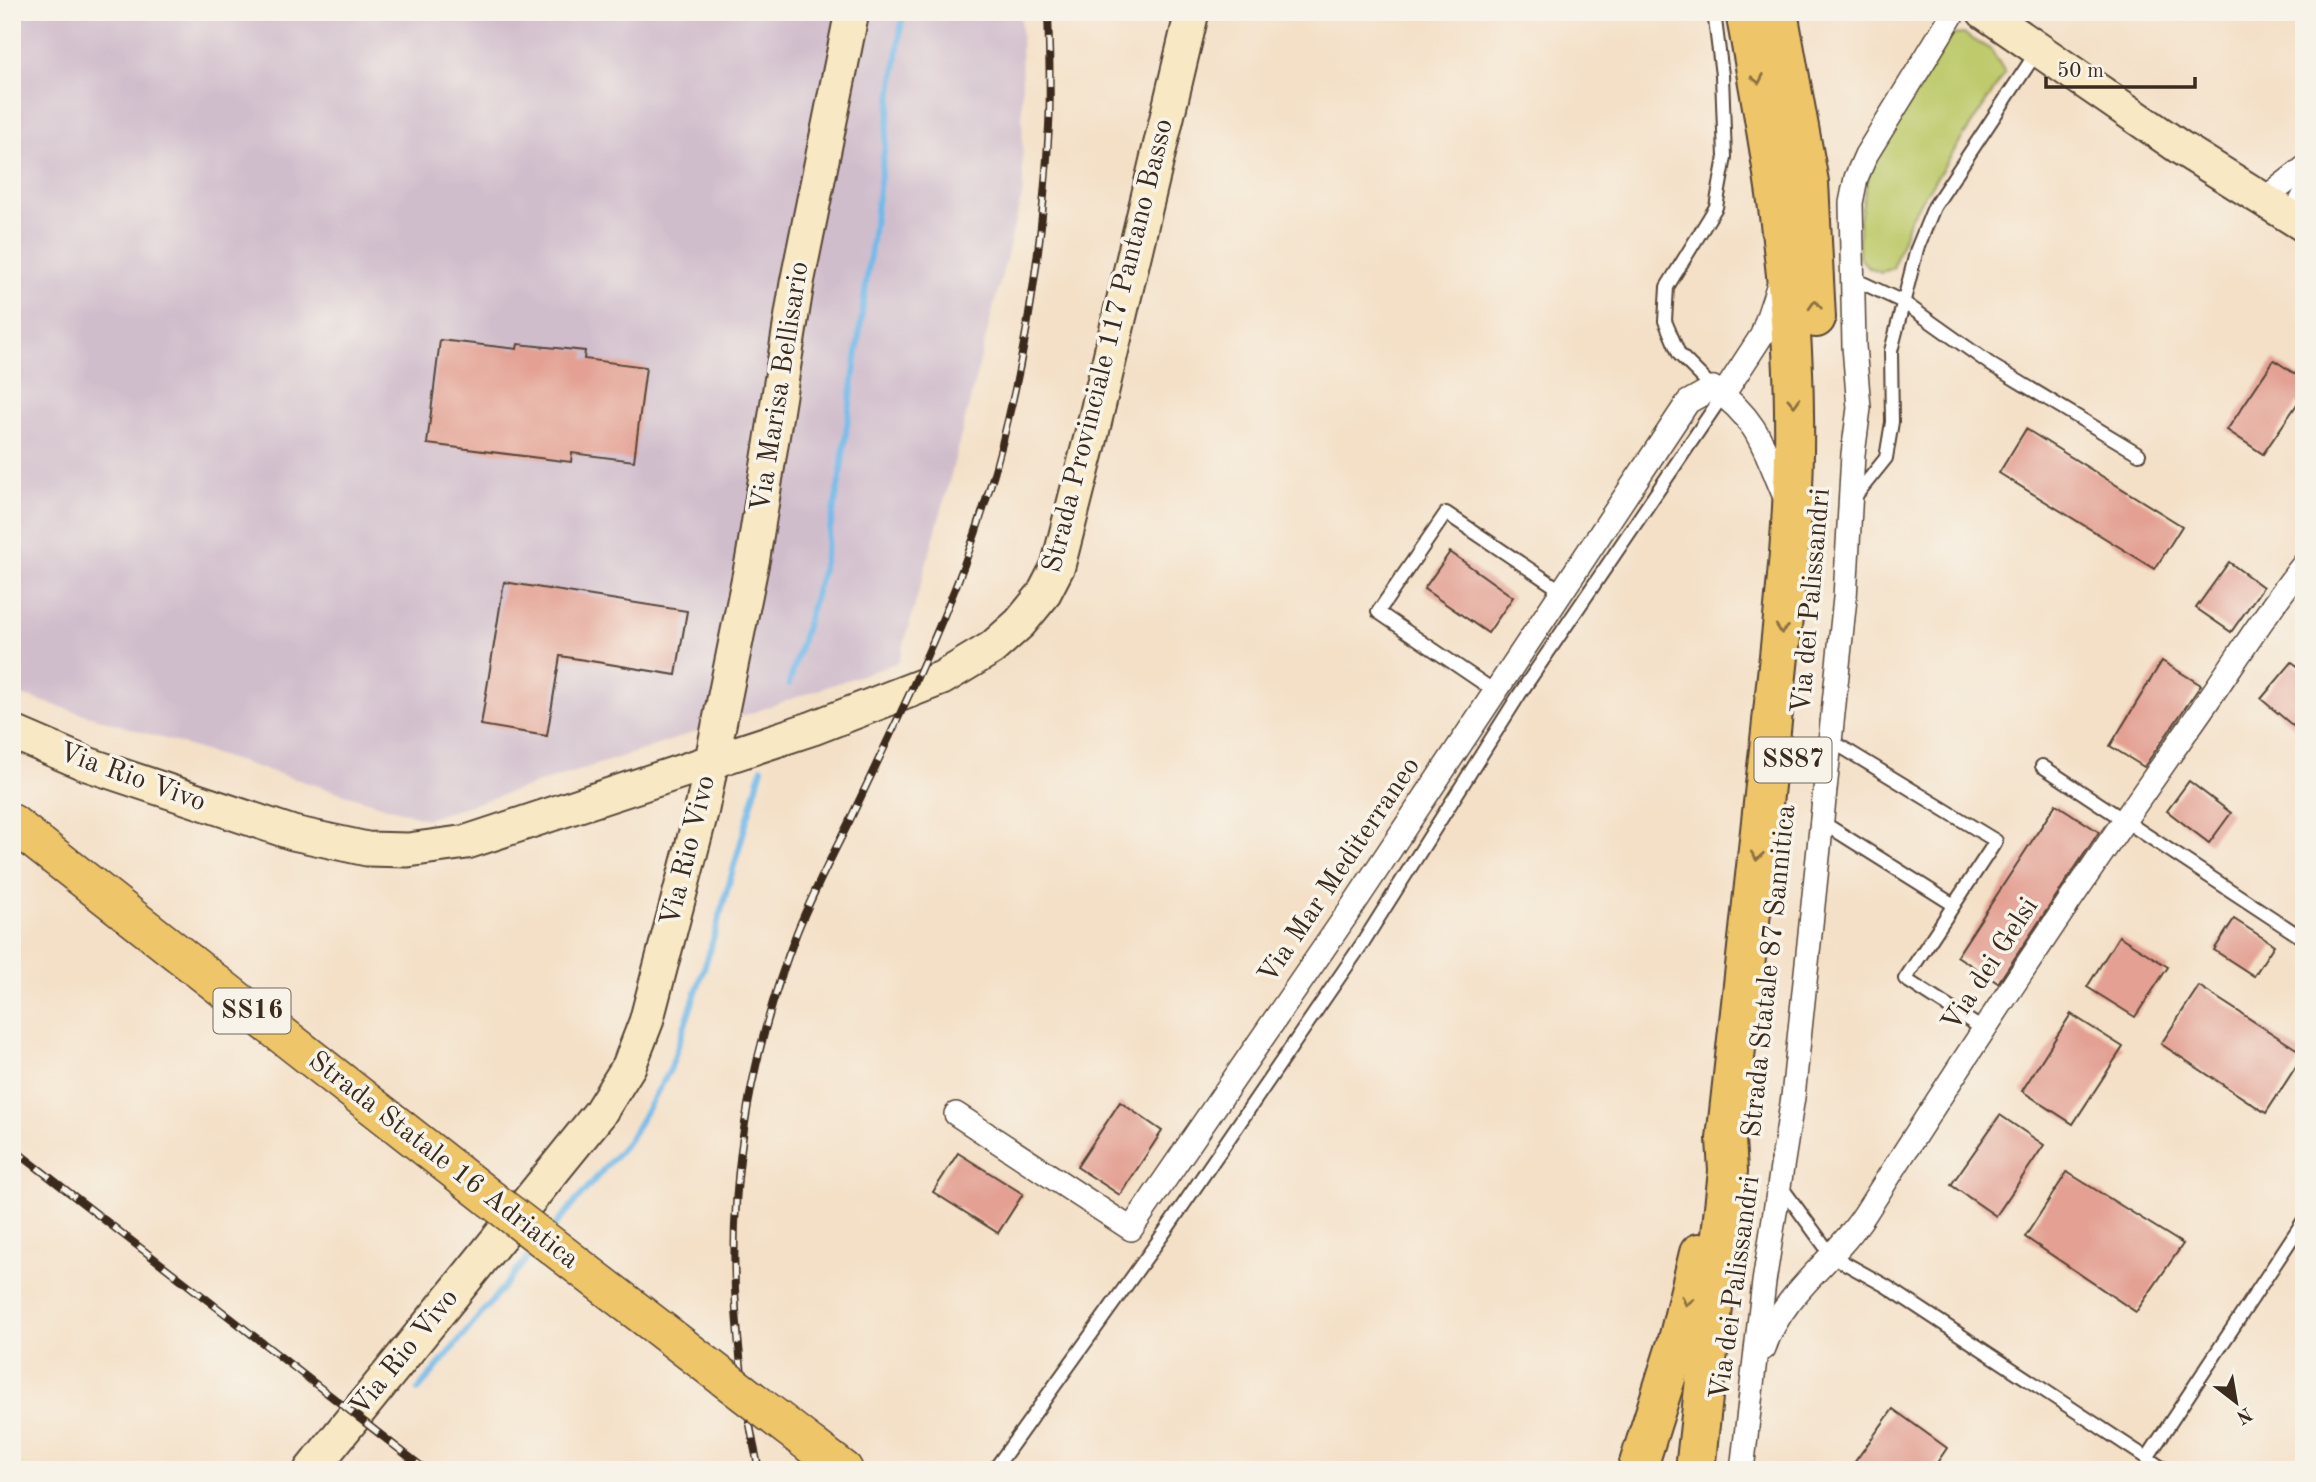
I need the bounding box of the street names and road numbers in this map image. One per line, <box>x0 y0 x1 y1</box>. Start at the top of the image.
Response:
street label: Strada Provinciale 117 Pantano Basso <box>1039 116 1179 576</box>
street label: Via Marisa Bellisario <box>747 260 815 514</box>
street label: Via dei Palissandri <box>1788 487 1836 715</box>
street label: Via Rio Vivo <box>55 738 209 818</box>
road number: SS87 <box>1755 738 1832 782</box>
street label: Via Mar Mediterraneo <box>1254 753 1426 989</box>
street label: Via Rio Vivo <box>657 773 721 929</box>
street label: Strada Statale 87 Sannitica <box>1739 803 1801 1139</box>
street label: Via dei Gelsi <box>1938 893 2044 1037</box>
road number: SS16 <box>214 988 290 1034</box>
street label: Strada Statale 16 Adriatica <box>303 1047 583 1275</box>
street label: Via dei Palissandri <box>1706 1174 1766 1402</box>
street label: Via Rio Vivo <box>346 1284 464 1422</box>

